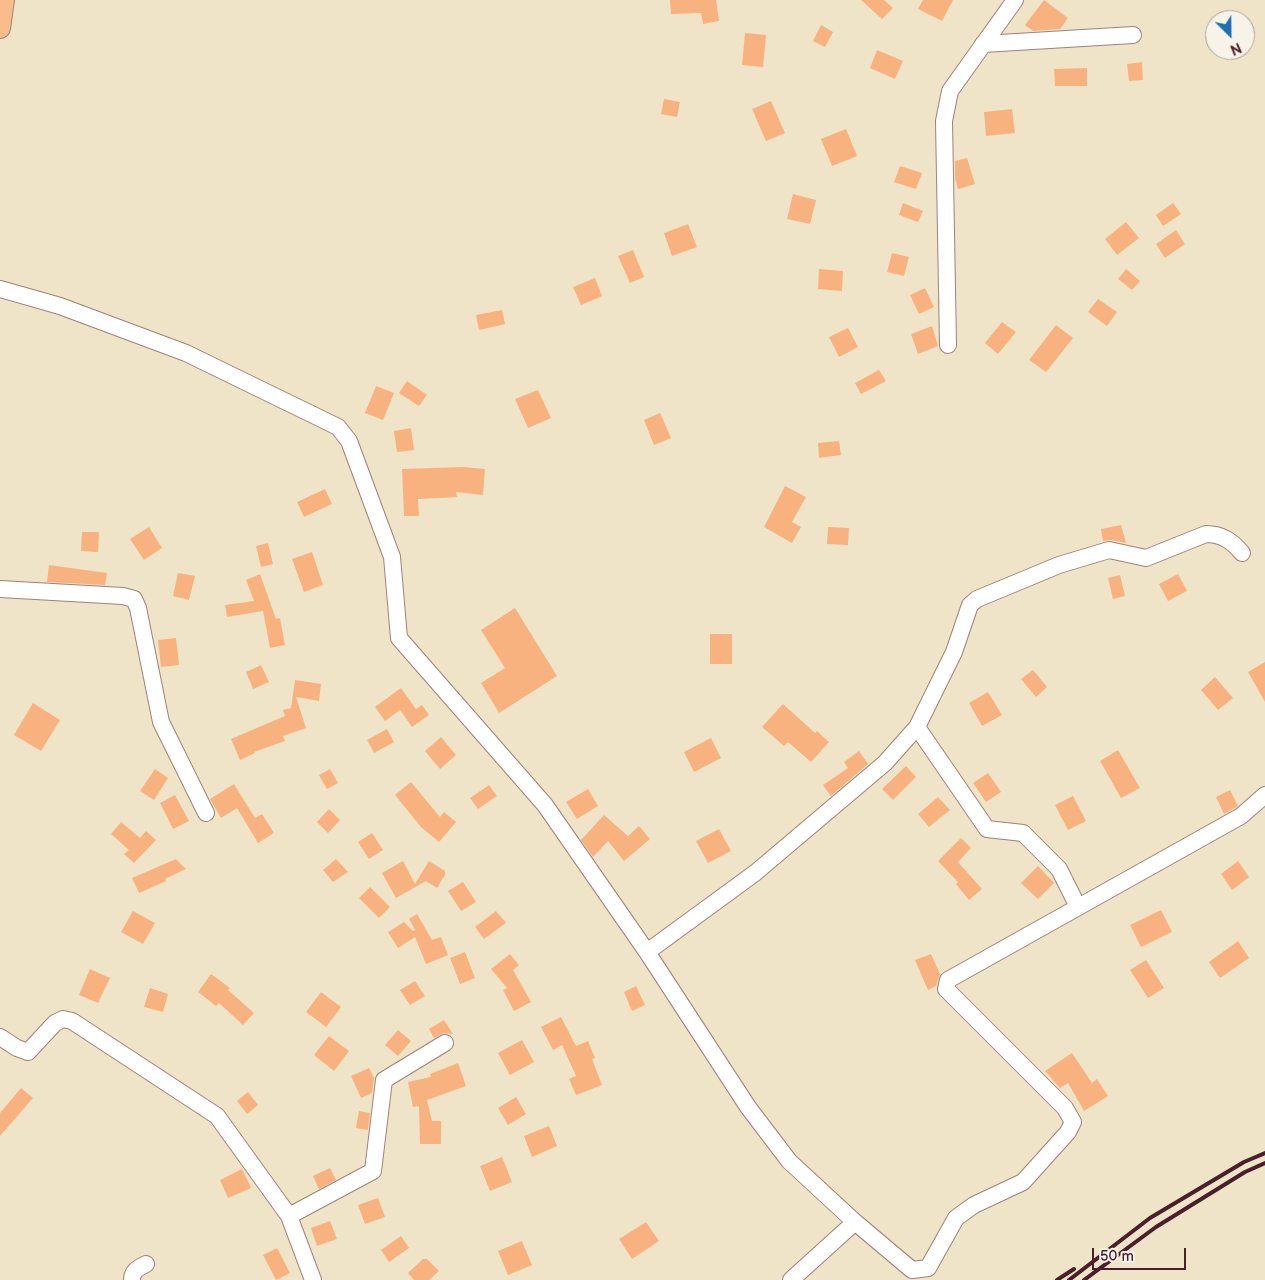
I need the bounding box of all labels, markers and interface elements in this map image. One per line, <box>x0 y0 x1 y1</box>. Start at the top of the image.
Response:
north arrow <box>1205 10 1255 60</box>
text: N <box>1228 38 1244 58</box>
scale bar <box>1095 1238 1189 1270</box>
text: 50 m <box>1100 1247 1134 1266</box>

